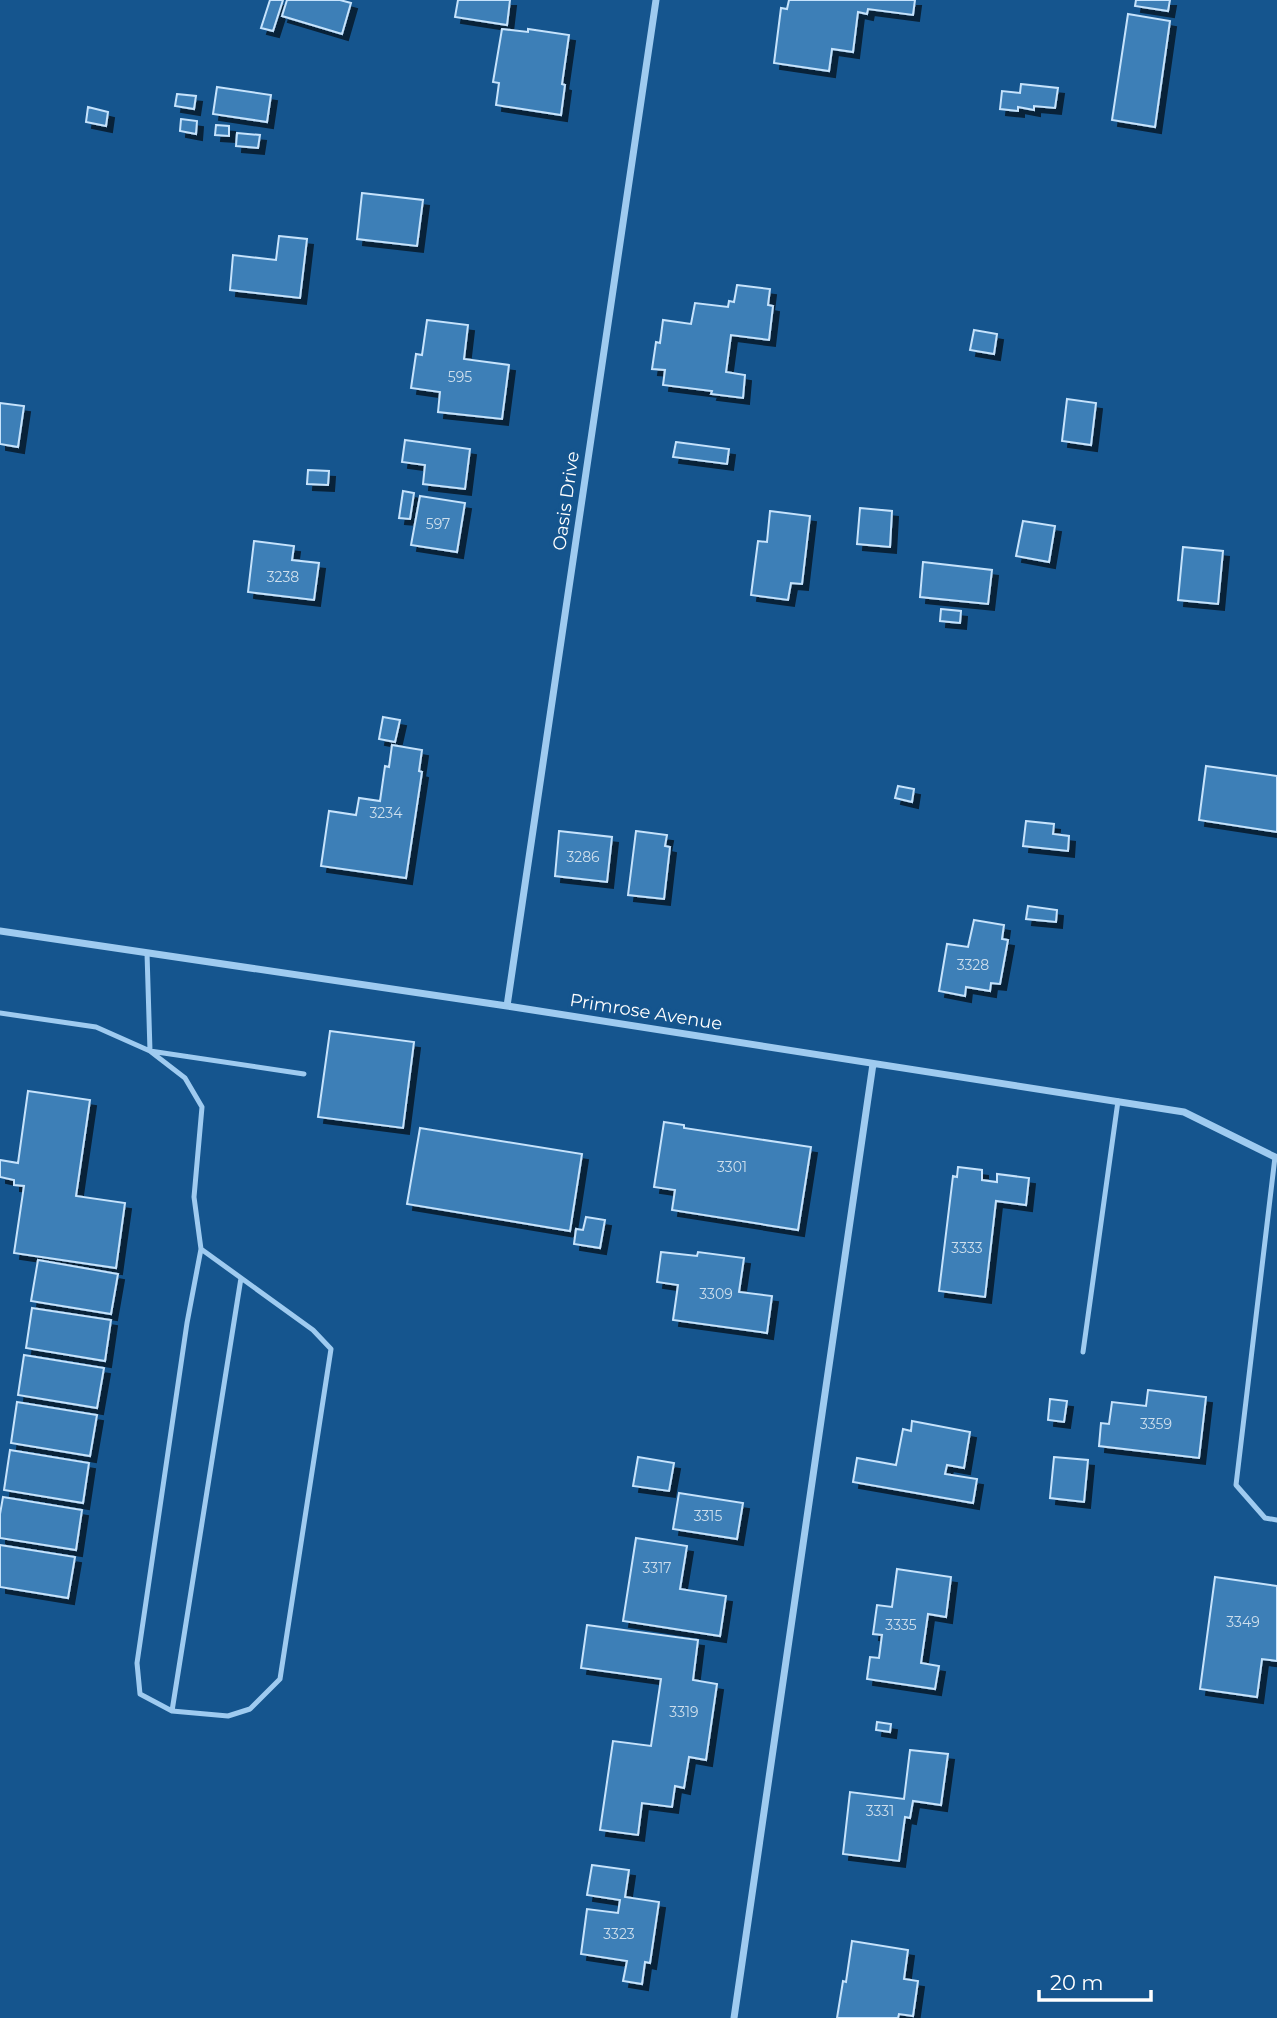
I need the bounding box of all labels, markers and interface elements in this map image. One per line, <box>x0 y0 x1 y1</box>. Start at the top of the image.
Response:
house number: 595 <box>448 368 472 386</box>
street label: Oasis Drive <box>548 450 584 552</box>
house number: 597 <box>426 515 450 533</box>
house number: 3238 <box>267 568 299 586</box>
house number: 3234 <box>370 804 403 822</box>
house number: 3286 <box>566 848 600 866</box>
house number: 3328 <box>957 956 989 974</box>
street label: Primrose Avenue <box>568 989 724 1035</box>
house number: 3301 <box>717 1158 747 1176</box>
house number: 3333 <box>951 1239 983 1257</box>
house number: 3309 <box>699 1285 733 1303</box>
house number: 3359 <box>1140 1415 1172 1433</box>
house number: 3315 <box>694 1507 722 1525</box>
house number: 3317 <box>642 1559 672 1577</box>
house number: 3349 <box>1226 1613 1260 1631</box>
house number: 3335 <box>885 1616 917 1634</box>
house number: 3319 <box>669 1703 699 1721</box>
house number: 3331 <box>866 1802 894 1820</box>
house number: 3323 <box>603 1925 635 1943</box>
scale bar <box>1039 1958 1151 2002</box>
text: 20 m <box>1050 1970 1104 1995</box>

